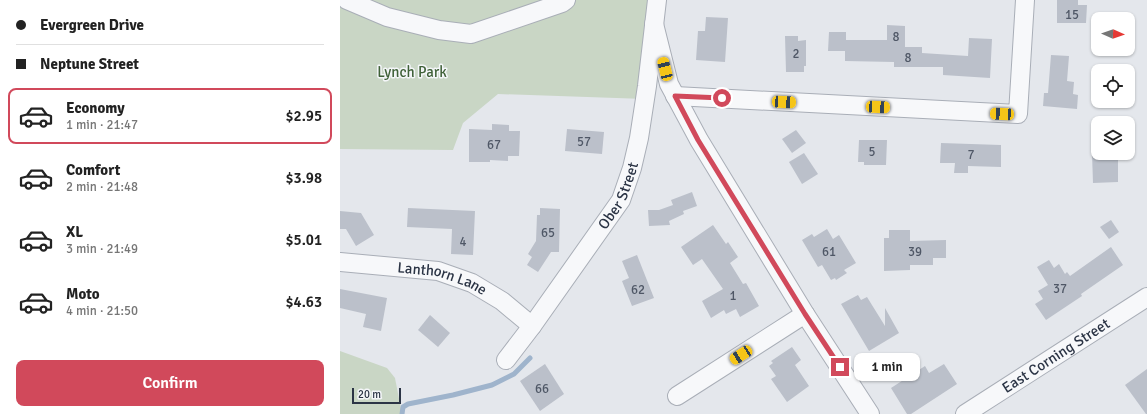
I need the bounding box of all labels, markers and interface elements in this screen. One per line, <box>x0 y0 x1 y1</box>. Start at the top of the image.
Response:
house number: 15 <box>1065 7 1079 23</box>
north arrow <box>1091 12 1135 56</box>
map controls <box>1091 12 1135 160</box>
text: Evergreen Drive <box>40 16 144 34</box>
house number: 8 <box>892 29 900 45</box>
house number: 2 <box>792 46 800 62</box>
house number: 8 <box>904 50 912 66</box>
text: Neptune Street <box>40 55 139 73</box>
car <box>656 56 674 82</box>
park label: Lynch Park <box>377 63 447 81</box>
button: locate <box>1091 64 1135 108</box>
route start <box>713 89 731 107</box>
car <box>772 95 796 109</box>
icon: car <box>18 98 54 134</box>
text: Economy <box>66 99 125 117</box>
car <box>866 100 890 114</box>
text: $2.95 <box>285 107 322 125</box>
car <box>990 107 1014 121</box>
button: layers <box>1091 116 1135 160</box>
text: 1 min · 21:47 <box>66 117 138 133</box>
house number: 57 <box>577 134 591 150</box>
house number: 67 <box>487 137 501 153</box>
house number: 5 <box>868 144 876 160</box>
house number: 7 <box>967 147 975 163</box>
icon: car <box>18 160 54 196</box>
street label: Ober Street <box>594 160 642 233</box>
text: Comfort <box>66 161 120 179</box>
text: $3.98 <box>285 169 322 187</box>
text: 2 min · 21:48 <box>66 179 138 195</box>
icon: car <box>18 222 54 258</box>
text: XL <box>66 223 83 241</box>
house number: 65 <box>541 225 555 241</box>
text: $5.01 <box>285 231 322 249</box>
house number: 4 <box>459 234 467 250</box>
text: 3 min · 21:49 <box>66 241 138 257</box>
house number: 61 <box>822 244 836 260</box>
house number: 39 <box>908 244 922 260</box>
street label: Lanthorn Lane <box>397 258 490 299</box>
house number: 37 <box>1053 281 1067 297</box>
house number: 62 <box>631 282 645 298</box>
icon: car <box>18 284 54 320</box>
text: Moto <box>66 285 100 303</box>
house number: 1 <box>729 288 737 304</box>
text: $4.63 <box>285 293 322 311</box>
text: 4 min · 21:50 <box>66 303 138 319</box>
street label: East Corning Street <box>999 314 1113 397</box>
car <box>728 343 754 367</box>
callout: 1 min <box>854 353 920 381</box>
route end <box>831 358 849 376</box>
text: 1 min <box>871 359 903 375</box>
button: Confirm <box>16 360 324 406</box>
house number: 66 <box>535 381 549 397</box>
scale bar <box>352 386 401 405</box>
text: 20 m <box>358 388 381 401</box>

